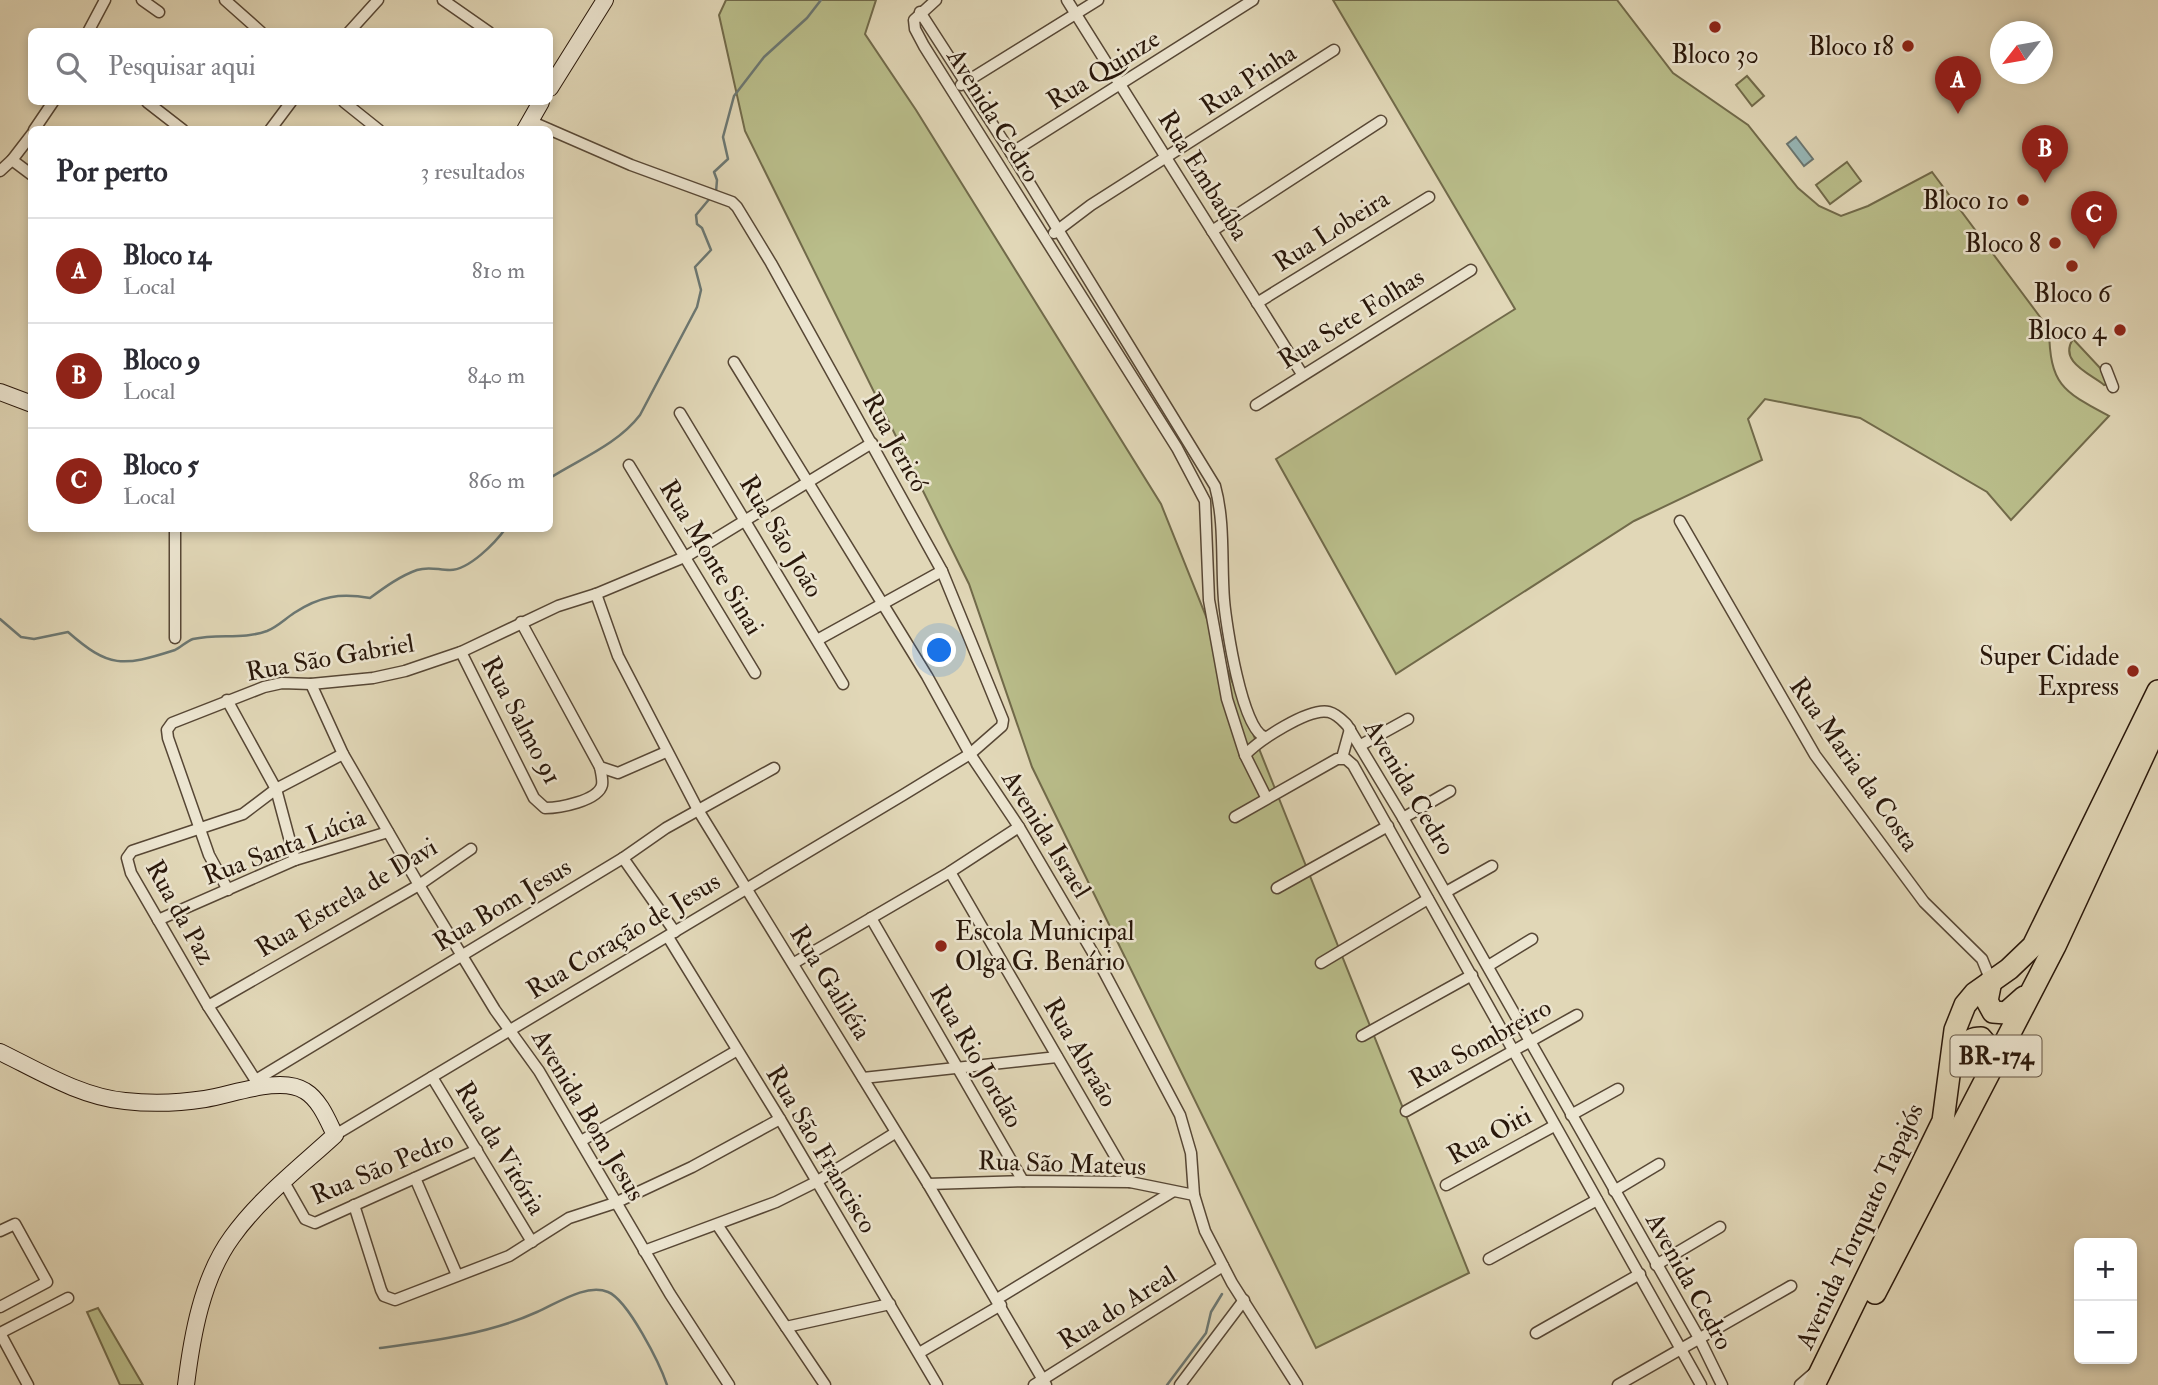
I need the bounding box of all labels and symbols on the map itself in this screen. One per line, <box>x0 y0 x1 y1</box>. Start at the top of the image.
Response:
marker: Bloco 30 <box>1707 19 1723 35</box>
north arrow <box>1990 21 2053 84</box>
street label: Rua Quinze <box>1041 23 1166 117</box>
place label: Bloco 18 <box>1808 31 1894 63</box>
street label: Rua Pinha <box>1195 37 1303 123</box>
marker: Bloco 18 <box>1900 38 1916 54</box>
place label: Bloco 30 <box>1671 39 1759 71</box>
street label: Avenida Cedro <box>939 42 1047 188</box>
pin: A <box>1935 56 1981 114</box>
street label: Rua Embaúba <box>1151 105 1256 247</box>
pin: B <box>2022 125 2068 183</box>
street label: Rua Lobeira <box>1268 183 1396 279</box>
place label: Bloco 10 <box>1922 185 2009 217</box>
pin: C <box>2071 191 2117 249</box>
marker: Bloco 10 <box>2015 192 2031 208</box>
place label: Bloco 8 <box>1964 228 2041 260</box>
marker: Bloco 8 <box>2047 235 2063 251</box>
marker: Bloco 6 <box>2064 258 2080 274</box>
street label: Rua Sete Folhas <box>1273 261 1430 376</box>
place label: Bloco 6 <box>2033 278 2113 310</box>
place label: Bloco 4 <box>2028 315 2107 347</box>
marker: Bloco 4 <box>2112 322 2128 338</box>
street label: Rua Jericó <box>855 387 935 498</box>
street label: Rua São João <box>732 470 830 603</box>
street label: Rua Monte Sinai <box>652 474 770 641</box>
street label: Rua São Gabriel <box>244 627 417 689</box>
your location <box>922 633 956 667</box>
place label: Super Cidade Express <box>1979 641 2119 704</box>
street label: Rua Salmo 91 <box>474 651 568 790</box>
marker: Super Cidade Express <box>2125 663 2141 679</box>
street label: Rua Maria da Costa <box>1782 671 1926 858</box>
street label: Avenida Cedro <box>1356 713 1462 861</box>
street label: Avenida Israel <box>994 764 1098 904</box>
street label: Rua Santa Lúcia <box>199 801 370 893</box>
street label: Rua Estrela de Davi <box>250 831 443 965</box>
street label: Rua Bom Jesus <box>428 851 577 959</box>
street label: Rua da Paz <box>138 855 222 971</box>
street label: Rua Coração de Jesus <box>521 865 726 1006</box>
place label: Escola Municipal Olga G. Benário <box>955 916 1135 978</box>
street label: Rua Galiléia <box>782 919 878 1046</box>
marker: Escola Municipal Olga G. Benário <box>933 938 949 954</box>
street label: Rua Rio Jordão <box>922 979 1030 1134</box>
street label: Rua Abraão <box>1036 992 1124 1113</box>
street label: Rua Sombreiro <box>1404 992 1557 1096</box>
street label: Avenida Bom Jesus <box>524 1023 652 1207</box>
road number: BR-174 <box>1951 1036 2042 1076</box>
street label: Rua São Francisco <box>759 1060 884 1239</box>
street label: Rua da Vitória <box>448 1076 553 1221</box>
street label: Avenida Torquato Tapajós <box>1788 1098 1932 1356</box>
street label: Rua Oiti <box>1442 1100 1537 1172</box>
street label: Rua São Pedro <box>306 1124 458 1212</box>
street label: Rua São Mateus <box>977 1145 1147 1183</box>
street label: Avenida Cedro <box>1638 1207 1740 1356</box>
street label: Rua do Areal <box>1053 1259 1183 1357</box>

